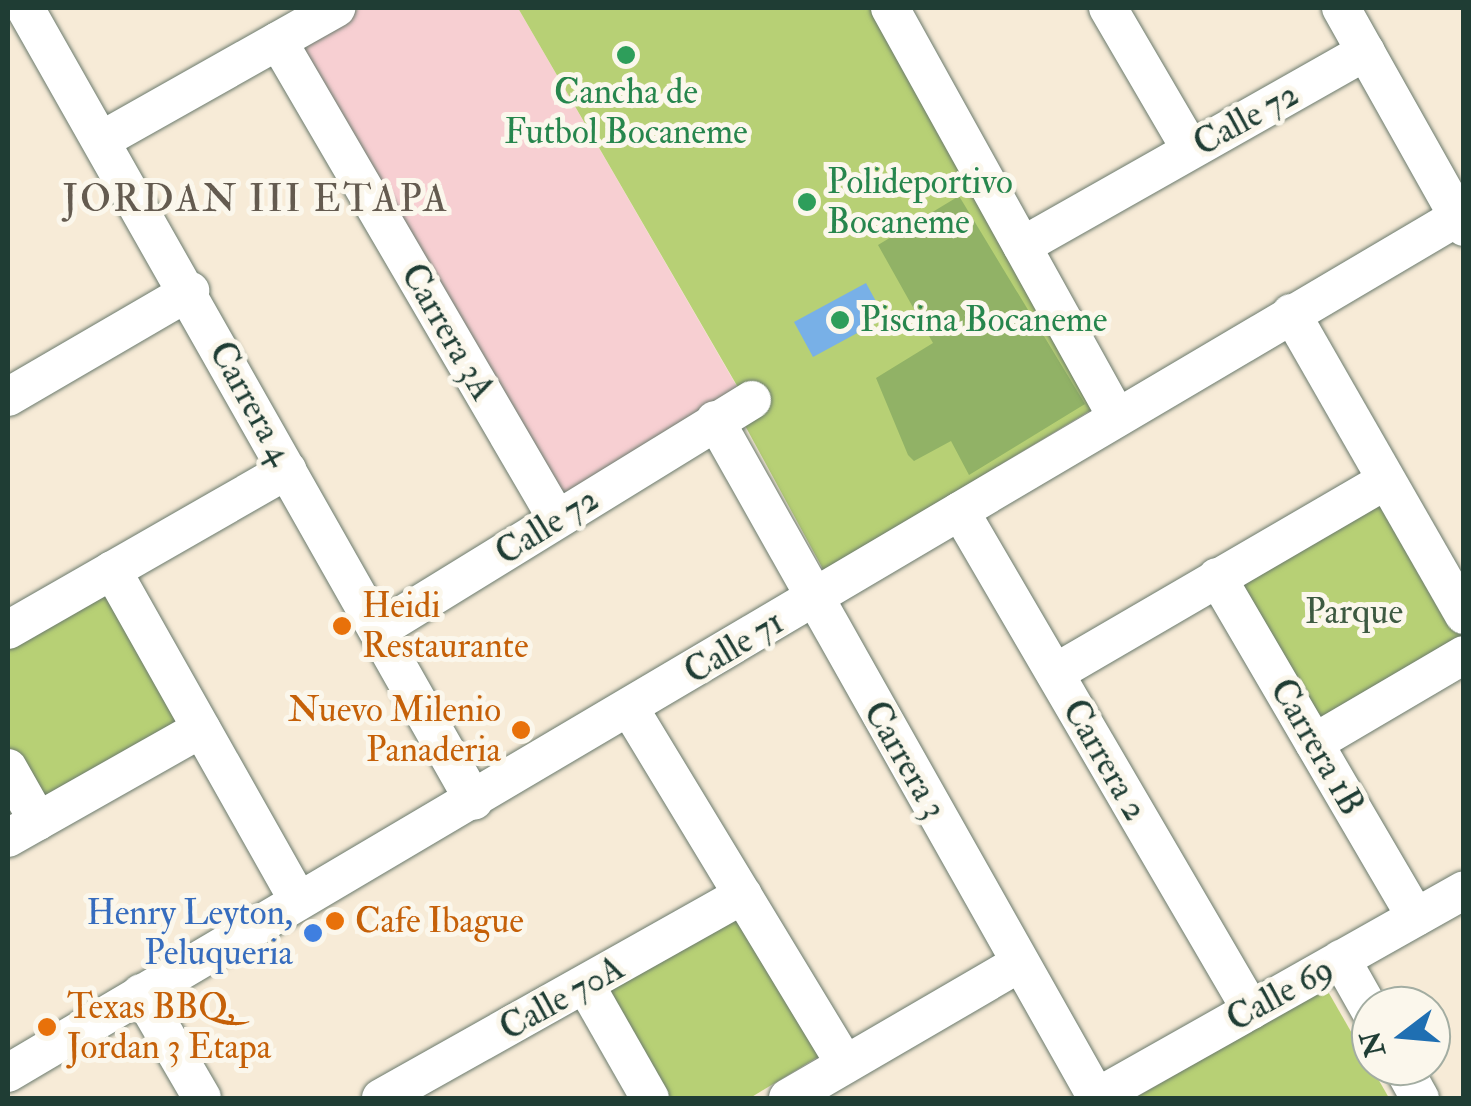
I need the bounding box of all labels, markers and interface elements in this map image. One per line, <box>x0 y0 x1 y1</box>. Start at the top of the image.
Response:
marker: Cancha de Futbol Bocaneme <box>615 44 637 66</box>
place label: Cancha de Futbol Bocaneme <box>504 71 748 153</box>
street label: Calle 72 <box>1186 73 1306 165</box>
place label: Polideportivo Bocaneme <box>827 161 1013 243</box>
district label: JORDAN III ETAPA <box>62 177 450 223</box>
marker: Polideportivo Bocaneme <box>796 191 818 213</box>
street label: Carrera 3A <box>392 256 504 408</box>
place label: Piscina Bocaneme <box>860 299 1107 341</box>
marker: Piscina Bocaneme <box>829 309 851 331</box>
street label: Carrera 4 <box>200 334 302 472</box>
street label: Calle 72 <box>488 478 606 574</box>
place label: Heidi Restaurante <box>362 585 529 667</box>
park label: Parque <box>1305 591 1403 633</box>
street label: Calle 71 <box>677 601 791 693</box>
marker: Heidi Restaurante <box>331 615 353 637</box>
street label: Carrera 1B <box>1261 671 1373 823</box>
place label: Nuevo Milenio Panaderia <box>288 689 501 771</box>
street label: Carrera 2 <box>1054 692 1156 828</box>
street label: Carrera 3 <box>855 694 955 826</box>
marker: Nuevo Milenio Panaderia <box>510 719 532 741</box>
place label: Henry Leyton, Peluqueria <box>86 892 293 974</box>
place label: Cafe Ibague <box>355 900 524 942</box>
marker: Cafe Ibague <box>324 910 346 932</box>
marker: Henry Leyton, Peluqueria <box>302 922 324 944</box>
street label: Calle 70A <box>492 947 632 1049</box>
street label: Calle 69 <box>1219 948 1341 1040</box>
place label: Texas BBQ, Jordan 3 Etapa <box>67 986 271 1068</box>
north arrow <box>1351 986 1451 1086</box>
marker: Texas BBQ, Jordan 3 Etapa <box>36 1016 58 1038</box>
text: N <box>1353 1027 1394 1061</box>

